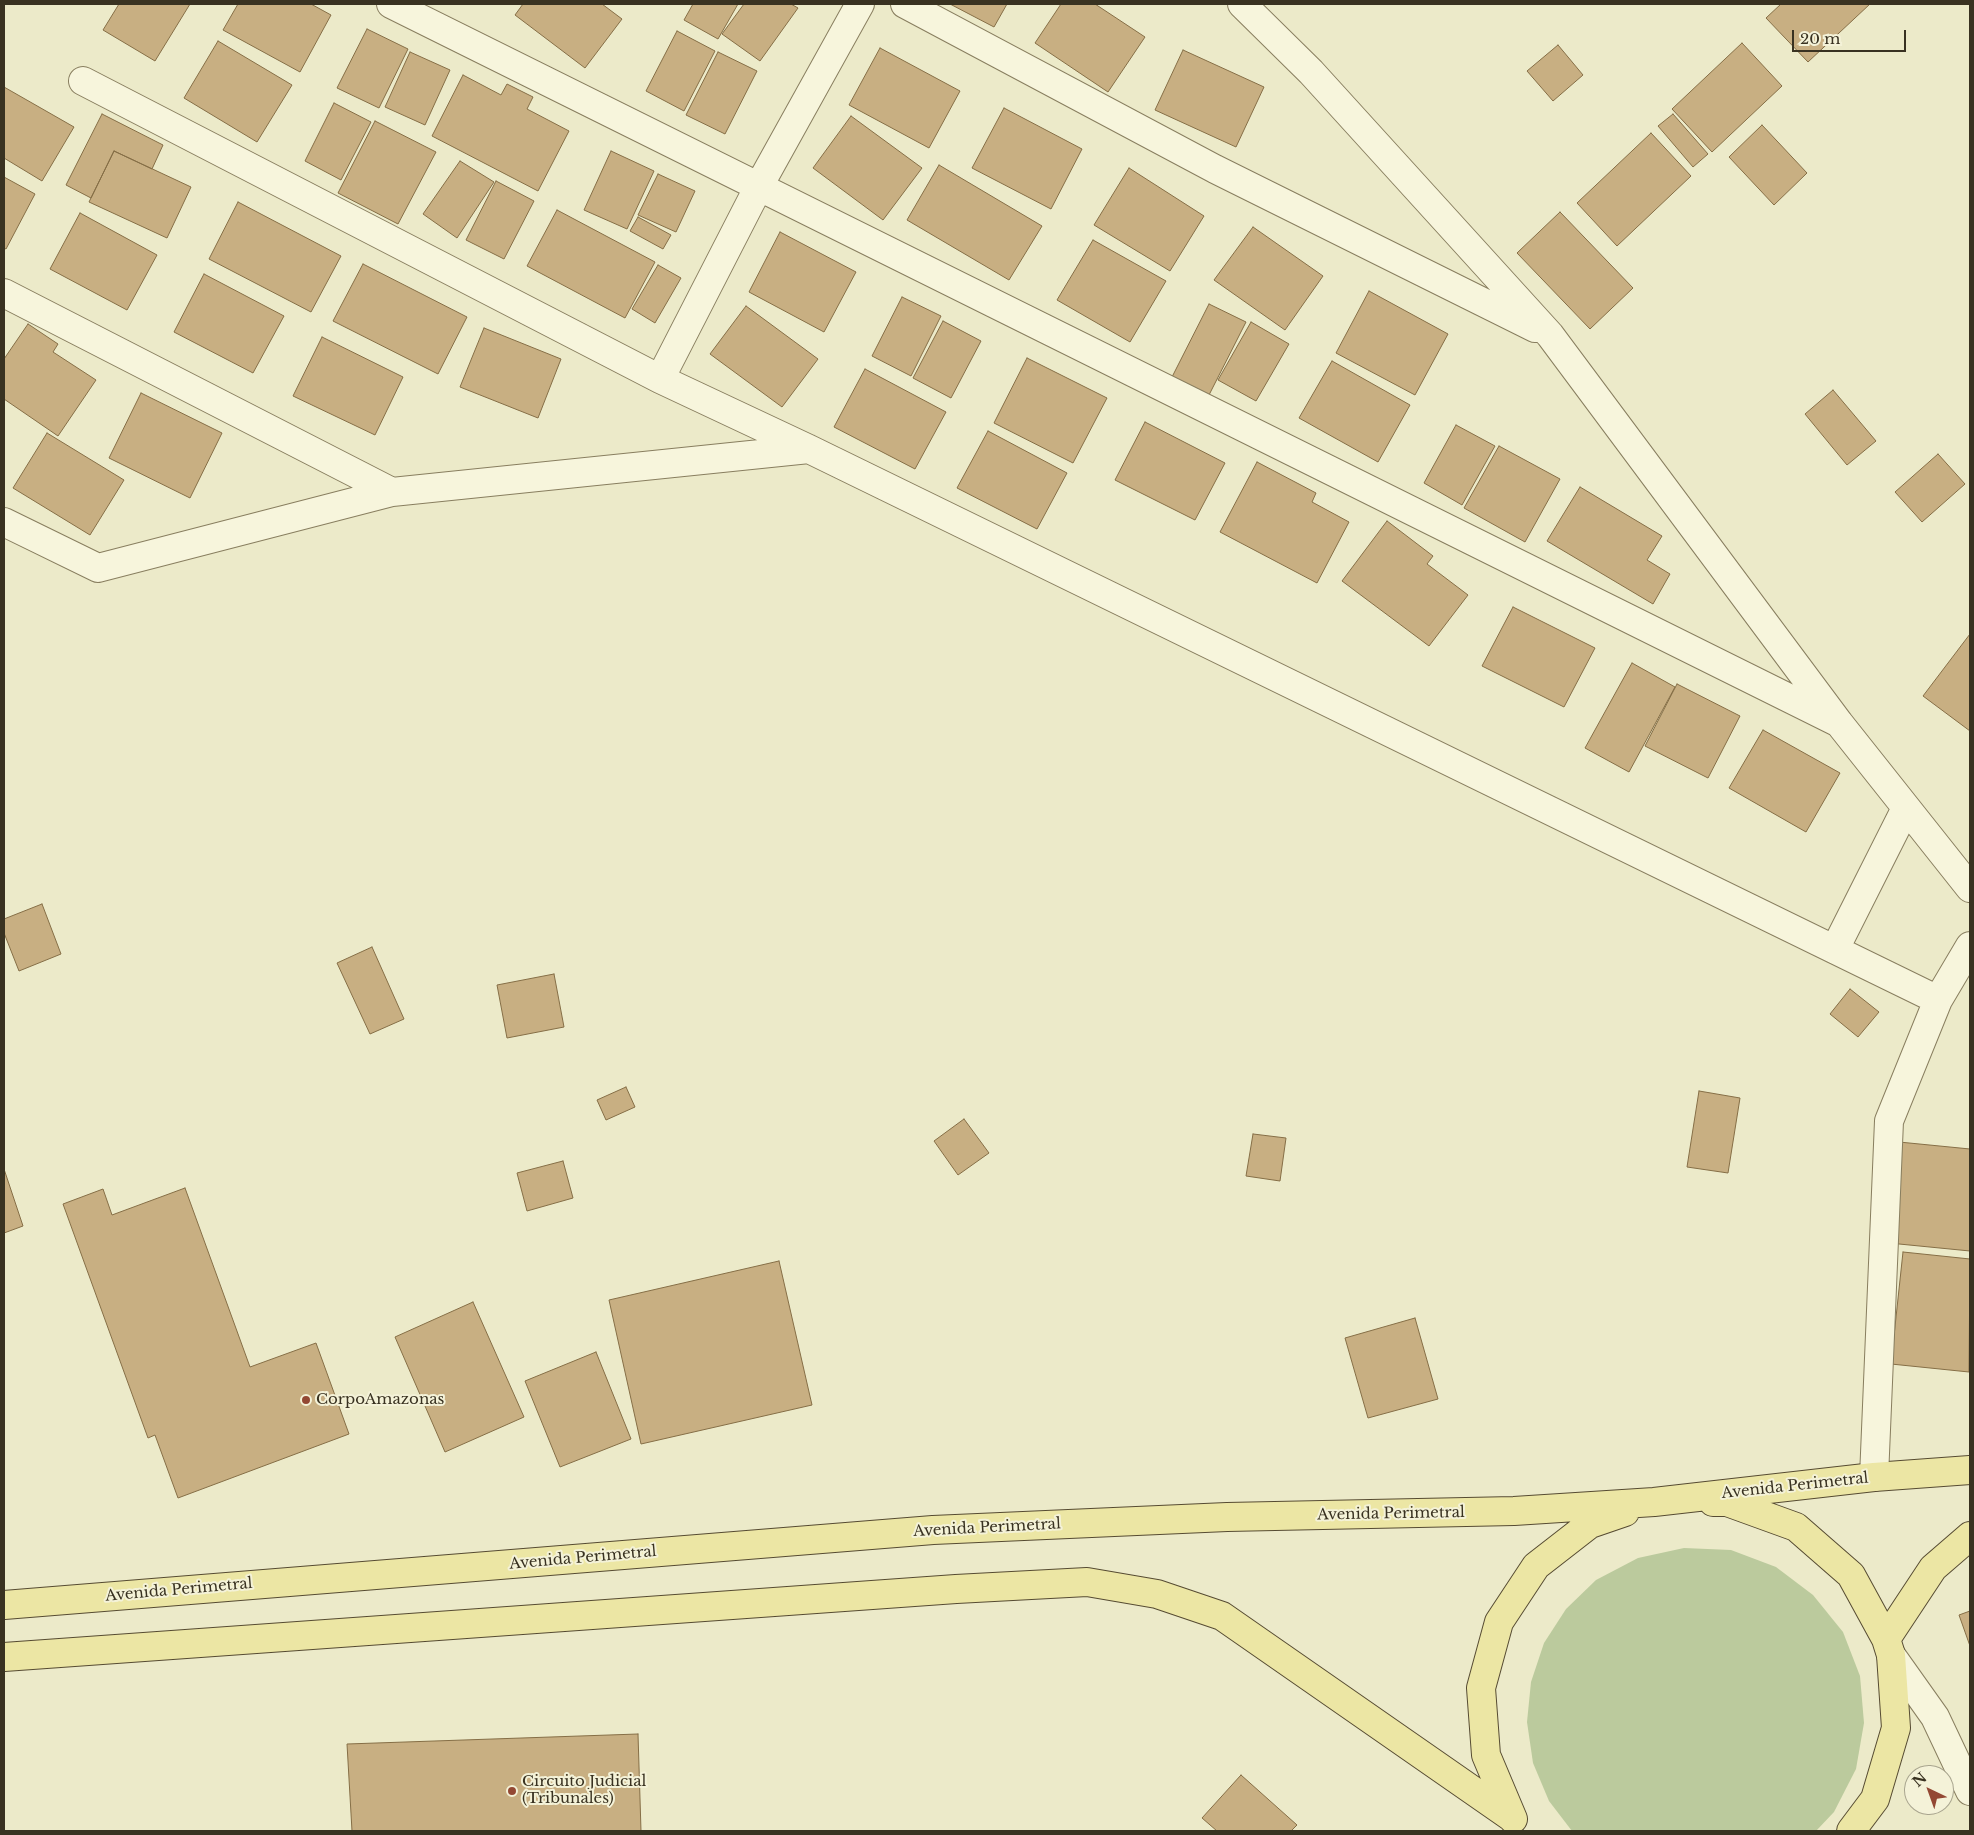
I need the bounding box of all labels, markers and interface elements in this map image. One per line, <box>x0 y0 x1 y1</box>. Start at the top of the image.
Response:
scale bar <box>1794 20 1908 52</box>
text: 20 m <box>1800 29 1840 48</box>
place label: CorpoAmazonas <box>316 1391 444 1409</box>
marker: CorpoAmazonas <box>300 1394 312 1406</box>
street label: Avenida Perimetral <box>1721 1469 1869 1503</box>
street label: Avenida Perimetral <box>1317 1504 1465 1524</box>
street label: Avenida Perimetral <box>913 1515 1061 1541</box>
street label: Avenida Perimetral <box>509 1543 657 1573</box>
street label: Avenida Perimetral <box>105 1575 253 1605</box>
north arrow <box>1904 1765 1954 1815</box>
text: N <box>1909 1769 1931 1791</box>
place label: Circuito Judicial (Tribunales) <box>522 1773 646 1808</box>
marker: Circuito Judicial (Tribunales) <box>506 1785 518 1797</box>

